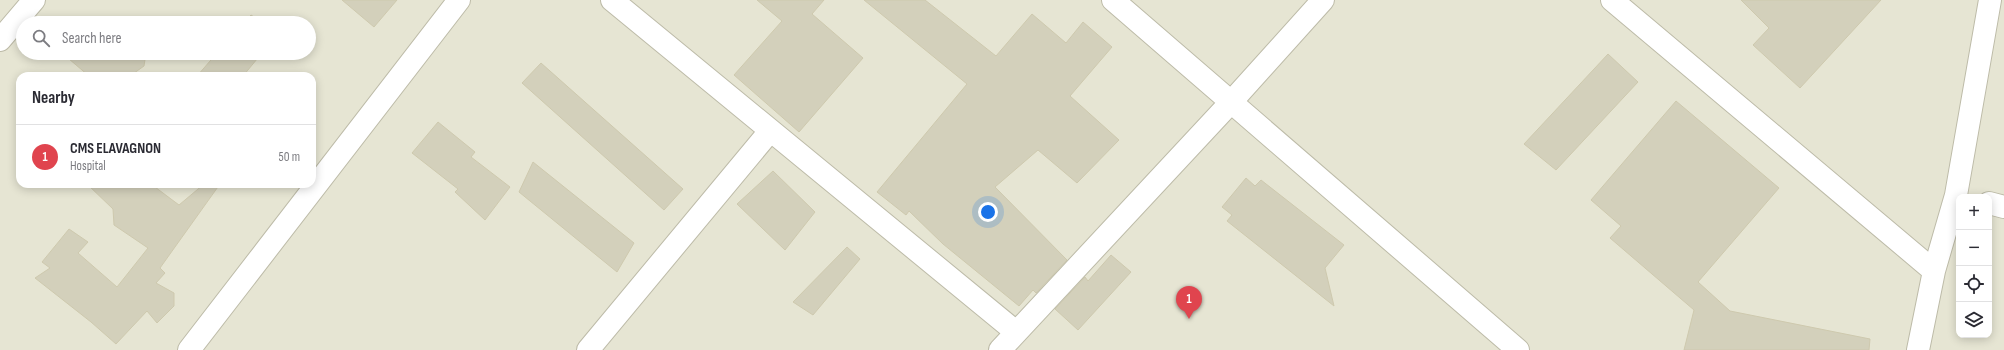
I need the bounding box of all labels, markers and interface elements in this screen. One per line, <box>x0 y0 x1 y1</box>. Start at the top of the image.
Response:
search box <box>16 16 316 60</box>
icon: search <box>30 27 52 49</box>
text: Search here <box>62 29 122 48</box>
text: Nearby <box>32 88 75 108</box>
text: CMS ELAVAGNON <box>70 139 161 158</box>
text: 1 <box>42 149 48 165</box>
text: 50 m <box>279 149 300 165</box>
text: Hospital <box>70 158 106 174</box>
map controls <box>1956 194 1992 338</box>
button: + <box>1956 194 1992 230</box>
your location <box>978 202 998 222</box>
button: − <box>1956 230 1992 266</box>
button: locate <box>1956 266 1992 302</box>
pin: 1 <box>1176 286 1202 319</box>
button: layers <box>1956 302 1992 338</box>

